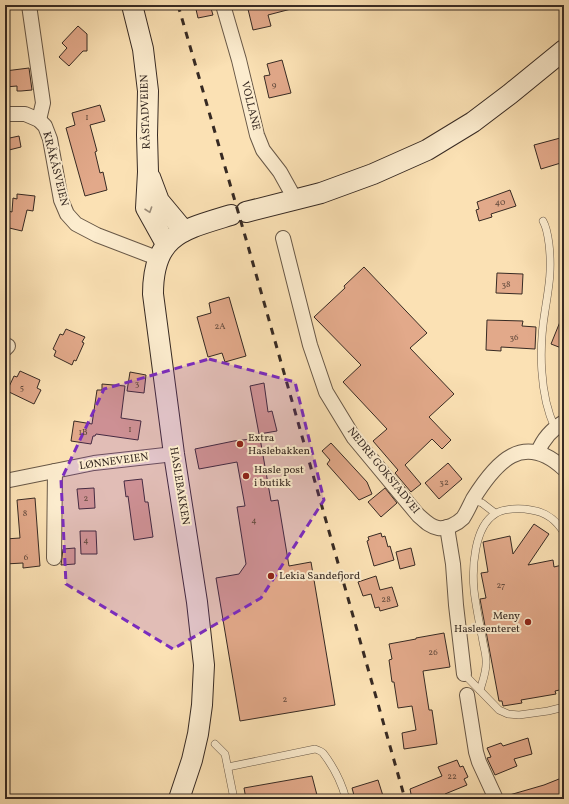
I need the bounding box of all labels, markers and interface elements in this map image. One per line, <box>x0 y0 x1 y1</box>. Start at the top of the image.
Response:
street label: RÅSTADVEIEN <box>137 74 155 150</box>
house number: 9 <box>272 79 277 92</box>
street label: VOLLANE <box>237 80 263 133</box>
house number: 1 <box>85 111 89 124</box>
street label: KRÅKÅSVEIEN <box>38 130 72 208</box>
house number: 40 <box>495 196 506 209</box>
one-way arrow <box>144 206 152 213</box>
house number: 38 <box>501 278 511 291</box>
house number: 2A <box>214 320 226 333</box>
house number: 36 <box>509 331 519 344</box>
house number: 3 <box>135 377 140 390</box>
house number: 5 <box>20 381 24 394</box>
house number: 1 <box>128 423 132 436</box>
street label: NEDRE GOKSTADVEI <box>343 424 423 518</box>
house number: 1B <box>78 426 88 439</box>
place label: Extra Haslebakken <box>248 431 311 459</box>
marker: Extra Haslebakken <box>235 439 245 449</box>
street label: HASLEBAKKEN <box>165 446 193 526</box>
street label: LØNNEVEIEN <box>78 450 150 474</box>
place label: Hasle post i butikk <box>254 463 304 491</box>
marker: Hasle post i butikk <box>241 471 251 481</box>
house number: 32 <box>439 476 449 489</box>
house number: 2 <box>84 492 89 505</box>
house number: 8 <box>23 507 28 520</box>
house number: 4 <box>251 514 257 527</box>
house number: 4 <box>83 534 89 547</box>
house number: 6 <box>24 551 29 564</box>
place label: Lekia Sandefjord <box>279 569 360 584</box>
marker: Lekia Sandefjord <box>266 571 276 581</box>
house number: 27 <box>497 579 505 592</box>
house number: 28 <box>381 593 391 606</box>
place label: Meny Haslesenteret <box>454 609 520 637</box>
marker: Meny Haslesenteret <box>523 617 533 627</box>
house number: 26 <box>428 646 438 659</box>
house number: 2 <box>283 693 288 706</box>
house number: 22 <box>447 770 457 783</box>

